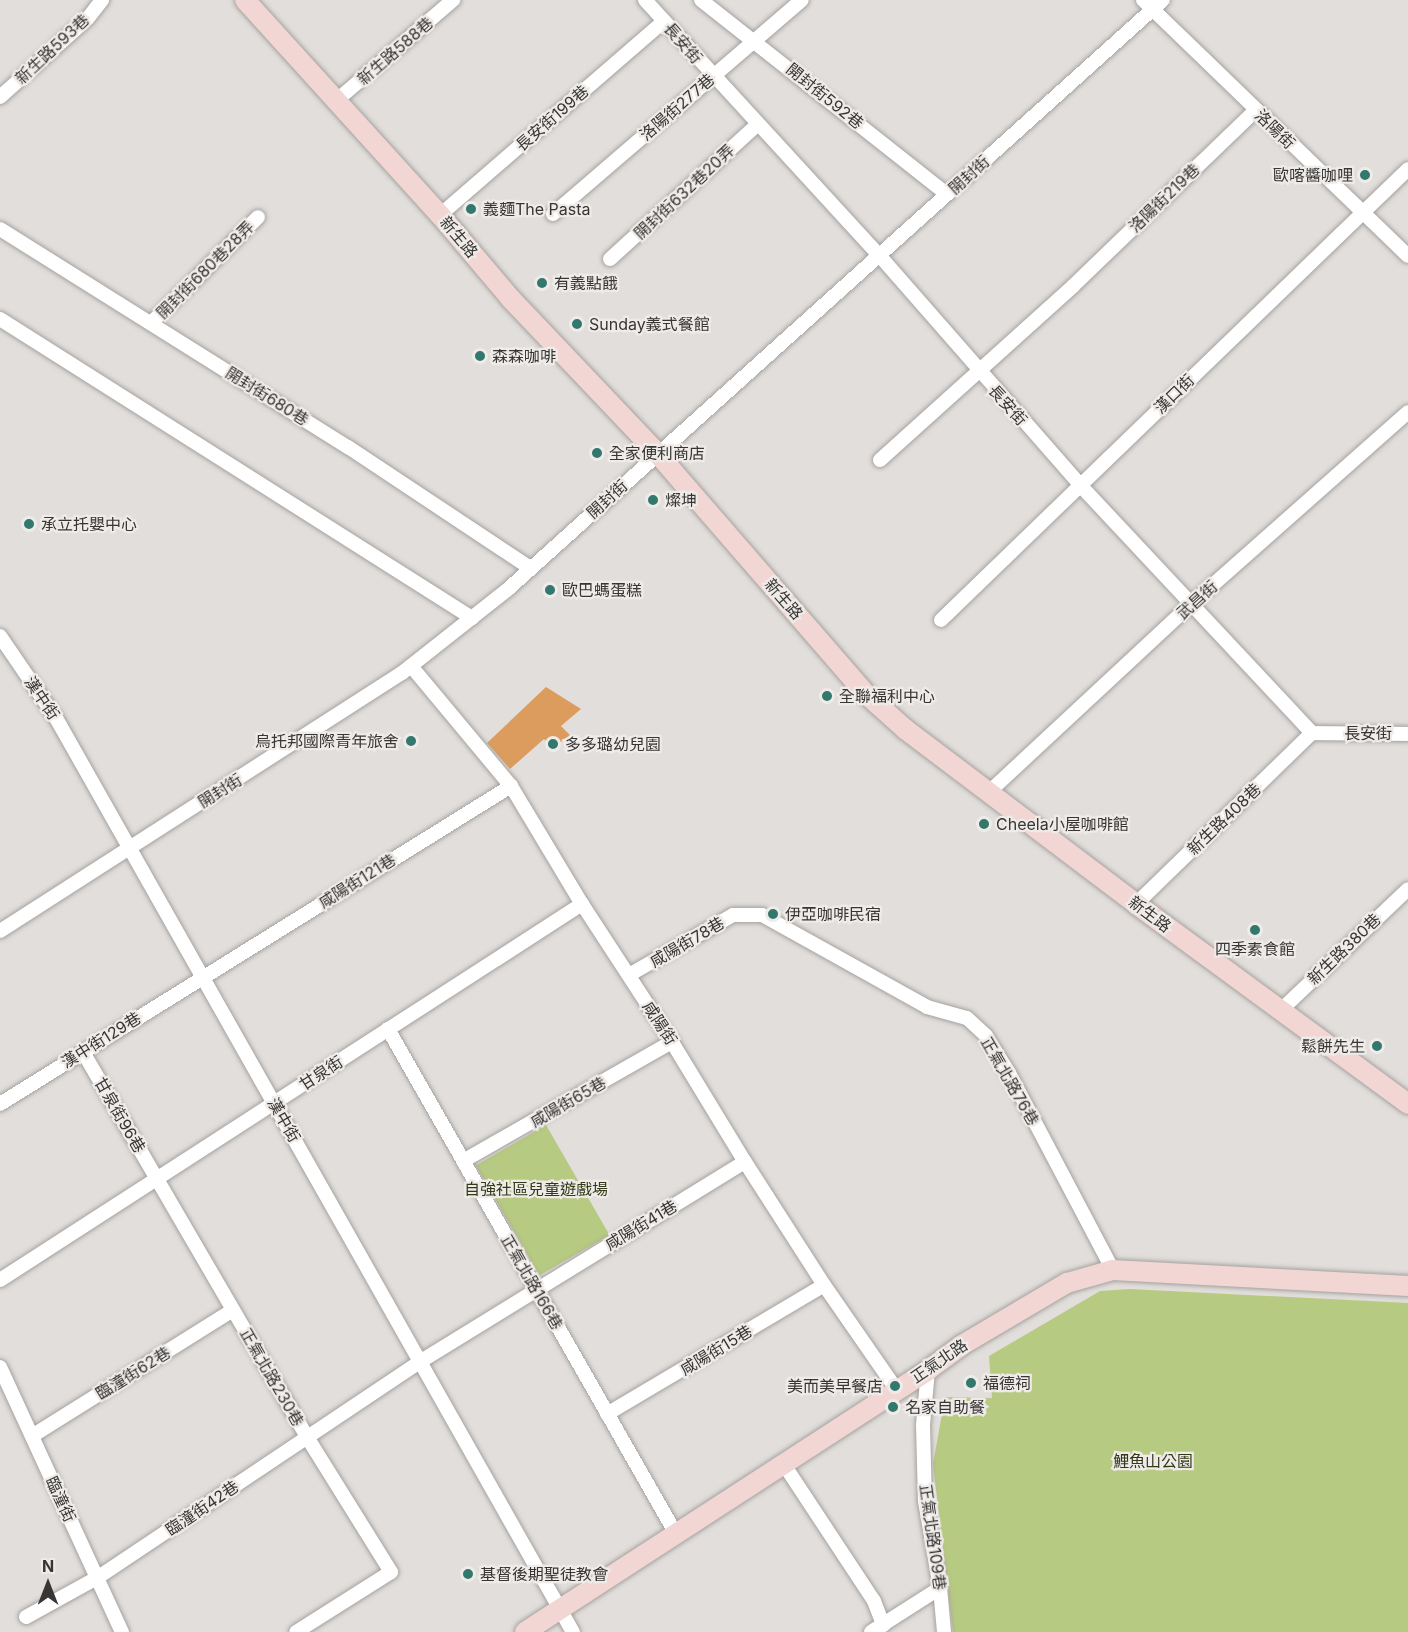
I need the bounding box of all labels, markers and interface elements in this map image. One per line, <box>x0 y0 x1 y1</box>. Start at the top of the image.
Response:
street label: 新生路593巷 <box>11 10 93 88</box>
street label: 新生路588巷 <box>353 13 437 89</box>
street label: 長安街 <box>660 19 706 67</box>
street label: 開封街592巷 <box>783 59 867 133</box>
street label: 洛陽街277巷 <box>636 70 718 144</box>
street label: 長安街199巷 <box>512 81 592 155</box>
street label: 洛陽街 <box>1251 105 1299 153</box>
street label: 開封街632巷20弄 <box>630 141 738 243</box>
street label: 開封街 <box>945 152 993 198</box>
street label: 洛陽街219巷 <box>1125 160 1203 236</box>
place label: 歐喀醬咖哩 <box>1273 165 1353 185</box>
marker: 歐喀醬咖哩 <box>1358 168 1372 182</box>
place label: 義麵The Pasta <box>483 199 591 219</box>
marker: 義麵The Pasta <box>464 202 478 216</box>
street label: 新生路 <box>436 212 482 262</box>
street label: 開封街680巷28弄 <box>152 217 258 323</box>
place label: 有義點餓 <box>554 273 618 293</box>
marker: 有義點餓 <box>535 276 549 290</box>
place label: Sunday義式餐館 <box>589 314 710 334</box>
marker: Sunday義式餐館 <box>570 317 584 331</box>
place label: 森森咖啡 <box>492 346 556 366</box>
marker: 森森咖啡 <box>473 349 487 363</box>
street label: 開封街680巷 <box>222 363 312 429</box>
street label: 漢口街 <box>1150 370 1198 418</box>
street label: 長安街 <box>985 381 1031 429</box>
place label: 全家便利商店 <box>609 443 705 463</box>
marker: 全家便利商店 <box>590 446 604 460</box>
street label: 開封街 <box>583 476 631 522</box>
place label: 燦坤 <box>665 490 697 510</box>
marker: 燦坤 <box>646 493 660 507</box>
place label: 承立托嬰中心 <box>41 514 137 534</box>
marker: 承立托嬰中心 <box>22 517 36 531</box>
street label: 新生路 <box>761 575 807 623</box>
street label: 武昌街 <box>1173 577 1221 623</box>
place label: 歐巴螞蛋糕 <box>562 580 642 600</box>
marker: 歐巴螞蛋糕 <box>543 583 557 597</box>
street label: 漢中街 <box>21 673 63 723</box>
place label: 全聯福利中心 <box>839 686 935 706</box>
marker: 全聯福利中心 <box>820 689 834 703</box>
street label: 長安街 <box>1344 723 1392 743</box>
place label: 烏托邦國際青年旅舍 <box>255 731 399 751</box>
marker: 烏托邦國際青年旅舍 <box>404 734 418 748</box>
place label: 多多璐幼兒園 <box>565 734 661 754</box>
marker: 多多璐幼兒園 <box>546 737 560 751</box>
street label: 開封街 <box>195 770 245 812</box>
street label: 新生路408巷 <box>1183 779 1265 859</box>
place label: Cheela小屋咖啡館 <box>996 814 1129 834</box>
marker: Cheela小屋咖啡館 <box>977 817 991 831</box>
street label: 咸陽街121巷 <box>315 850 399 912</box>
street label: 新生路 <box>1125 892 1175 936</box>
place label: 伊亞咖啡民宿 <box>785 904 881 924</box>
marker: 伊亞咖啡民宿 <box>766 907 780 921</box>
street label: 新生路380巷 <box>1304 909 1384 989</box>
street label: 咸陽街78巷 <box>646 913 728 971</box>
marker: 四季素食館 <box>1248 923 1262 937</box>
place label: 四季素食館 <box>1215 939 1295 959</box>
street label: 咸陽街 <box>639 998 681 1048</box>
street label: 漢中街129巷 <box>58 1008 144 1072</box>
street label: 正氣北路76巷 <box>977 1033 1043 1129</box>
place label: 鬆餅先生 <box>1301 1036 1365 1056</box>
marker: 鬆餅先生 <box>1370 1039 1384 1053</box>
street label: 甘泉街 <box>296 1052 346 1094</box>
street label: 咸陽街65巷 <box>527 1073 609 1131</box>
street label: 甘泉街96巷 <box>91 1074 149 1156</box>
street label: 漢中街 <box>264 1094 304 1146</box>
park label: 自強社區兒童遊戲場 <box>464 1179 608 1199</box>
street label: 咸陽街41巷 <box>602 1196 680 1254</box>
street label: 正氣北路166巷 <box>497 1231 567 1333</box>
street label: 咸陽街15巷 <box>677 1321 755 1379</box>
street label: 正氣北路230巷 <box>236 1325 308 1429</box>
street label: 正氣北路 <box>907 1335 971 1387</box>
street label: 臨潼街62巷 <box>92 1343 174 1403</box>
place label: 福德祠 <box>983 1373 1031 1393</box>
place label: 美而美早餐店 <box>787 1376 883 1396</box>
marker: 福德祠 <box>964 1376 978 1390</box>
marker: 美而美早餐店 <box>888 1379 902 1393</box>
place label: 名家自助餐 <box>905 1397 985 1417</box>
marker: 名家自助餐 <box>886 1400 900 1414</box>
park label: 鯉魚山公園 <box>1113 1451 1193 1471</box>
street label: 臨潼街 <box>42 1473 80 1525</box>
street label: 臨潼街42巷 <box>162 1477 242 1539</box>
street label: 正氣北路109巷 <box>916 1483 950 1591</box>
north arrow <box>18 1554 78 1614</box>
text: N <box>42 1556 54 1576</box>
place label: 基督後期聖徒教會 <box>480 1564 608 1584</box>
marker: 基督後期聖徒教會 <box>461 1567 475 1581</box>

